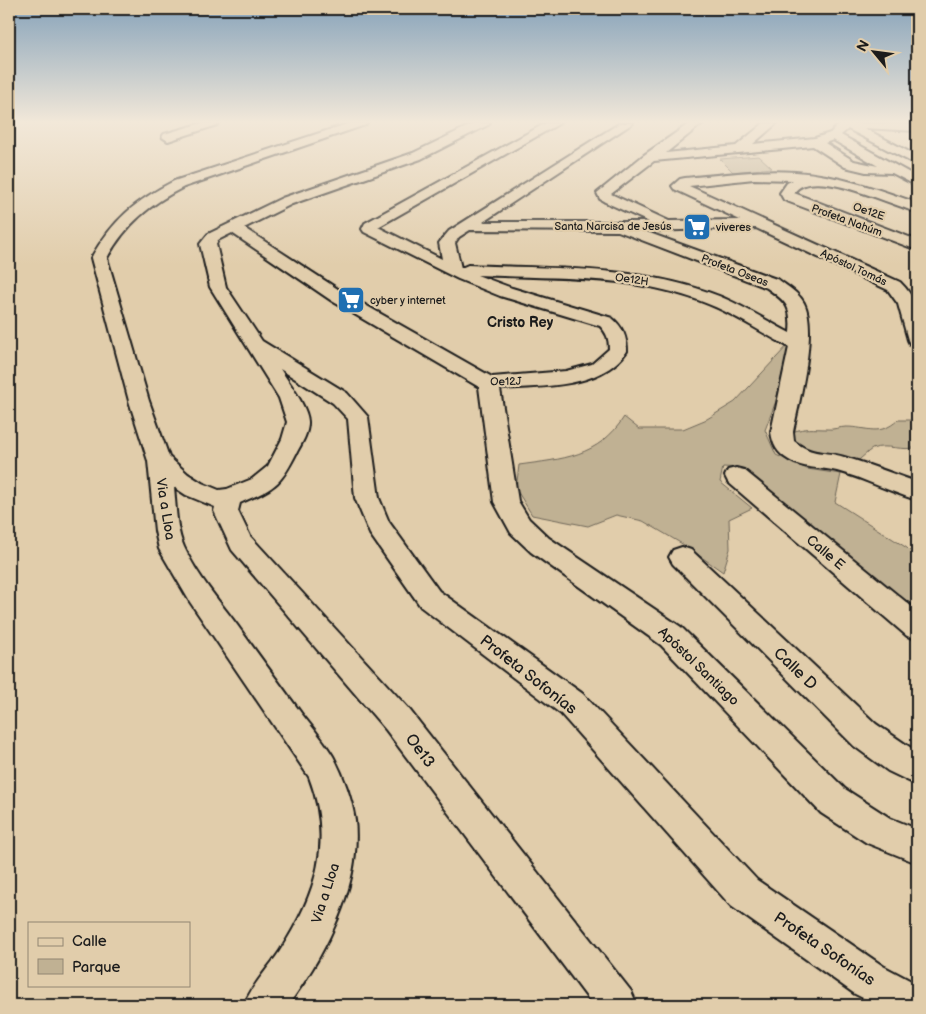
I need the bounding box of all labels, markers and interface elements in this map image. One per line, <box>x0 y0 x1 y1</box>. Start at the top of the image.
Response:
north arrow <box>848 28 898 78</box>
text: N <box>853 37 873 55</box>
street label: Oe12E <box>851 200 886 223</box>
street label: Profeta Nahúm <box>810 202 884 239</box>
supermarket icon: viveres <box>682 212 712 242</box>
street label: Santa Narcisa de Jesús <box>555 220 672 233</box>
place label: viveres <box>715 221 751 234</box>
street label: Apóstol Tomás <box>819 246 890 289</box>
street label: Profeta Oseas <box>700 252 771 289</box>
street label: Oe12H <box>614 271 649 288</box>
supermarket icon: cyber y internet <box>336 285 366 315</box>
place label: cyber y internet <box>370 294 446 307</box>
district label: Cristo Rey <box>487 314 554 331</box>
street label: Oe12J <box>490 375 522 388</box>
street label: Via a Lloa <box>152 477 179 541</box>
street label: Calle E <box>803 531 849 573</box>
street label: Apóstol Santiago <box>655 623 743 709</box>
street label: Profeta Sofonías <box>476 631 580 719</box>
street label: Calle D <box>769 644 821 694</box>
street label: Oe13 <box>401 730 439 772</box>
street label: Via a Lloa <box>308 861 343 925</box>
street label: Profeta Sofonías <box>770 908 878 990</box>
legend <box>28 922 190 986</box>
text: Calle <box>72 932 107 951</box>
text: Parque <box>72 958 121 977</box>

